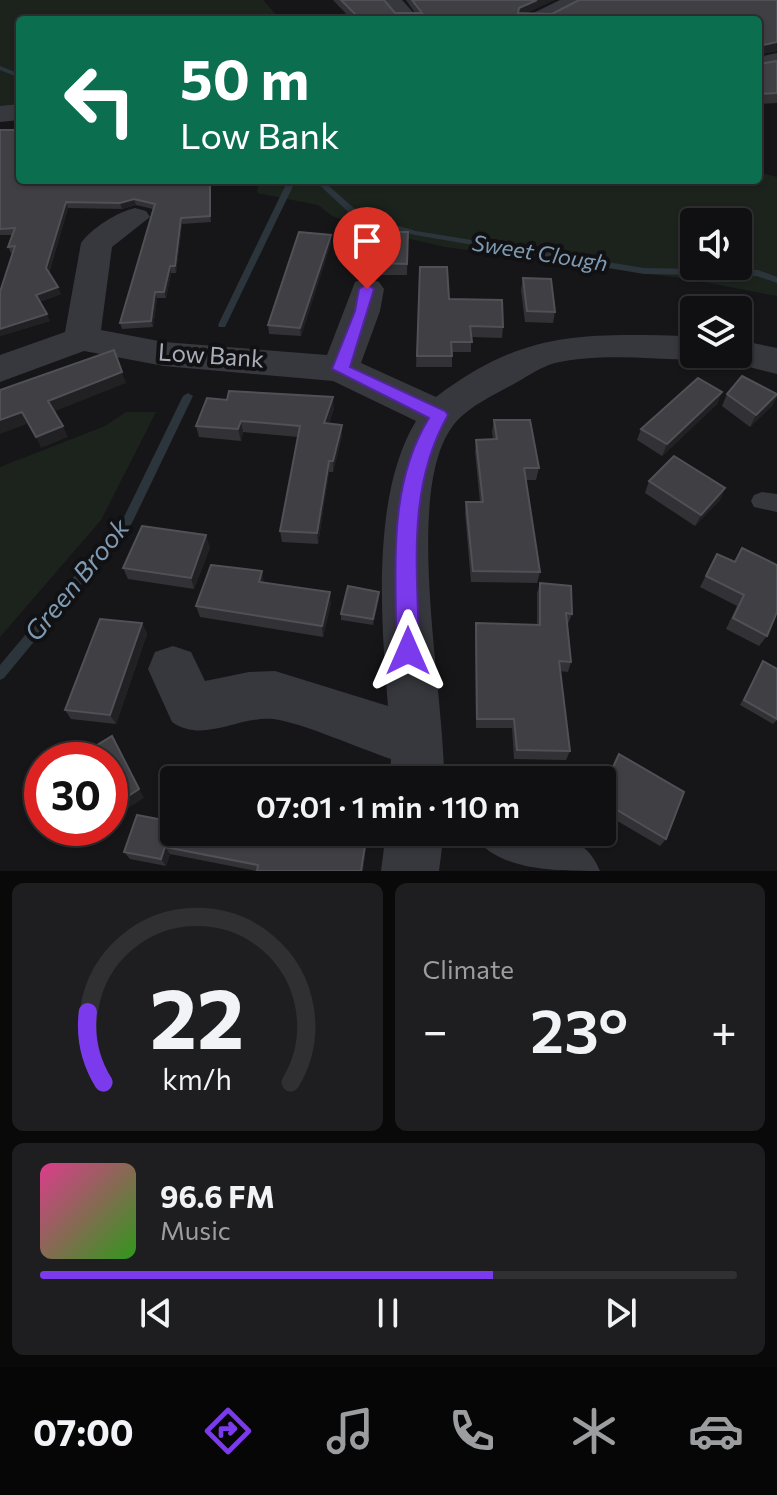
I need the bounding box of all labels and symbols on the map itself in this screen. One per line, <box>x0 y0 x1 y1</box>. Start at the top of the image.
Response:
pin <box>333 207 401 289</box>
water label: Sweet Clough <box>470 228 610 277</box>
street label: Low Bank <box>157 336 265 373</box>
water label: Green Brook <box>17 511 135 646</box>
position arrow <box>366 609 450 693</box>
speed limit sign: 30 <box>24 742 128 846</box>

